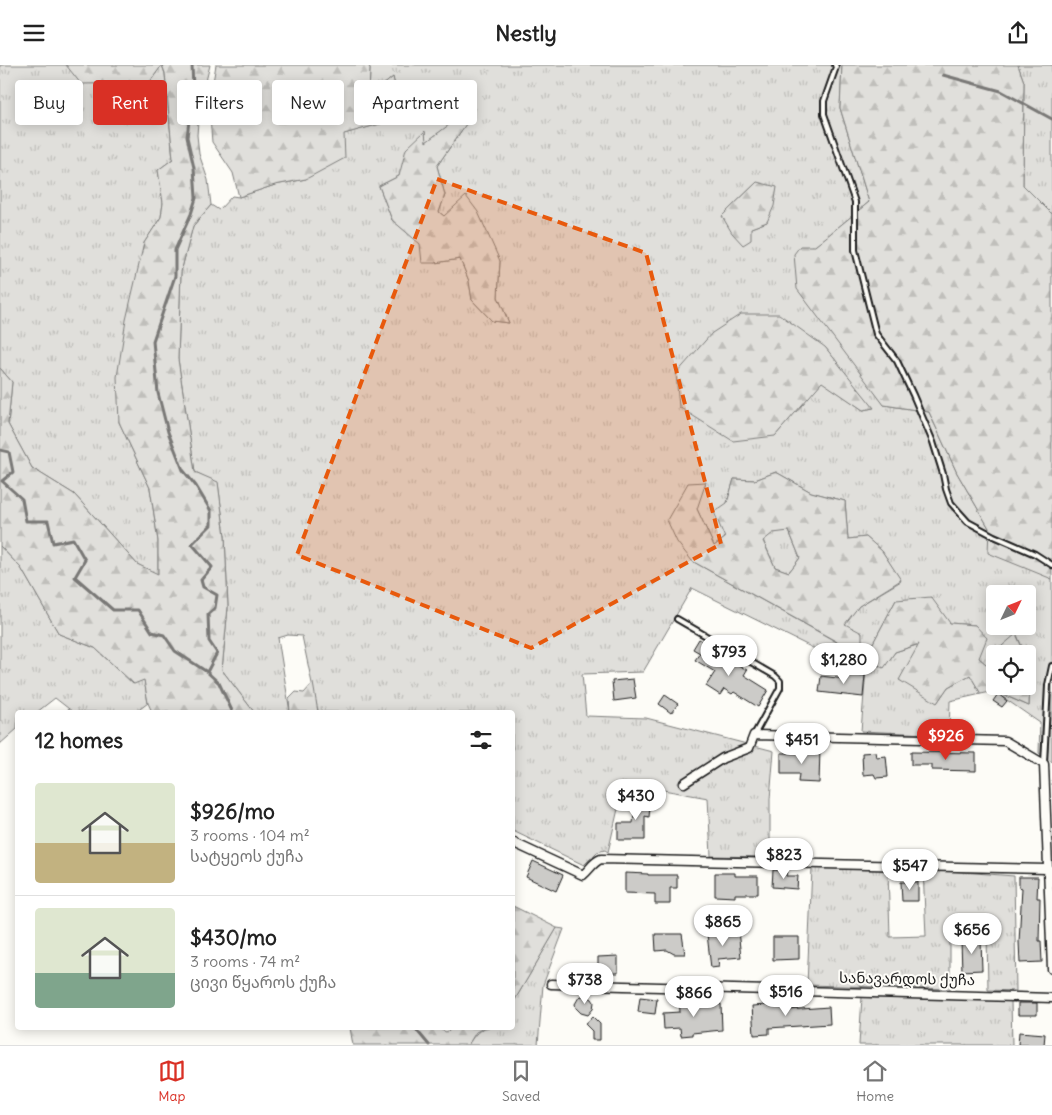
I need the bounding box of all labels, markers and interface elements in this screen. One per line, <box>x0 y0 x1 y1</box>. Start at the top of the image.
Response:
icon: menu <box>20 19 48 47</box>
text: Nestly <box>495 19 557 47</box>
icon: share <box>1004 19 1032 47</box>
chip: Buy <box>15 80 83 125</box>
chip: Rent <box>93 80 167 125</box>
chip: Filters <box>177 80 262 125</box>
chip: New <box>272 80 344 125</box>
chip: Apartment <box>354 80 477 125</box>
north arrow <box>986 585 1036 635</box>
map controls <box>986 585 1036 695</box>
pin: $793 <box>699 635 759 677</box>
text: $793 <box>712 641 747 661</box>
pin: $1,280 <box>803 643 885 685</box>
button: locate <box>986 645 1036 695</box>
text: $1,280 <box>821 649 867 669</box>
pin: $926 <box>916 719 976 761</box>
pin: $451 <box>772 723 832 765</box>
text: $926 <box>928 725 964 745</box>
icon: filters <box>467 726 495 754</box>
text: 12 homes <box>35 727 123 754</box>
text: $451 <box>785 729 819 749</box>
pin: $430 <box>606 779 666 821</box>
text: $430 <box>617 785 655 805</box>
text: $926/mo <box>190 798 275 825</box>
icon: home <box>75 803 135 863</box>
text: 3 rooms · 104 m² <box>190 825 310 845</box>
pin: $823 <box>754 837 814 880</box>
text: $823 <box>766 844 802 864</box>
text: სატყეოს ქუჩა <box>190 846 303 866</box>
pin: $547 <box>880 849 940 891</box>
text: $547 <box>893 855 928 875</box>
pin: $865 <box>693 905 753 947</box>
text: $865 <box>705 911 741 931</box>
pin: $656 <box>942 913 1002 955</box>
text: $656 <box>954 919 990 939</box>
text: $430/mo <box>190 924 277 951</box>
icon: home <box>75 928 135 988</box>
text: 3 rooms · 74 m² <box>190 951 300 971</box>
pin: $738 <box>555 963 615 1005</box>
street label: სანავარდოს ქუჩა <box>839 968 975 989</box>
text: $738 <box>567 969 603 989</box>
text: ცივი წყაროს ქუჩა <box>190 972 336 992</box>
pin: $866 <box>664 975 724 1018</box>
pin: $516 <box>756 975 816 1017</box>
text: $516 <box>769 981 803 1001</box>
text: $866 <box>676 982 712 1002</box>
tab: Map <box>158 1057 186 1105</box>
tab: Saved <box>502 1057 540 1105</box>
tab: Home <box>856 1057 894 1105</box>

